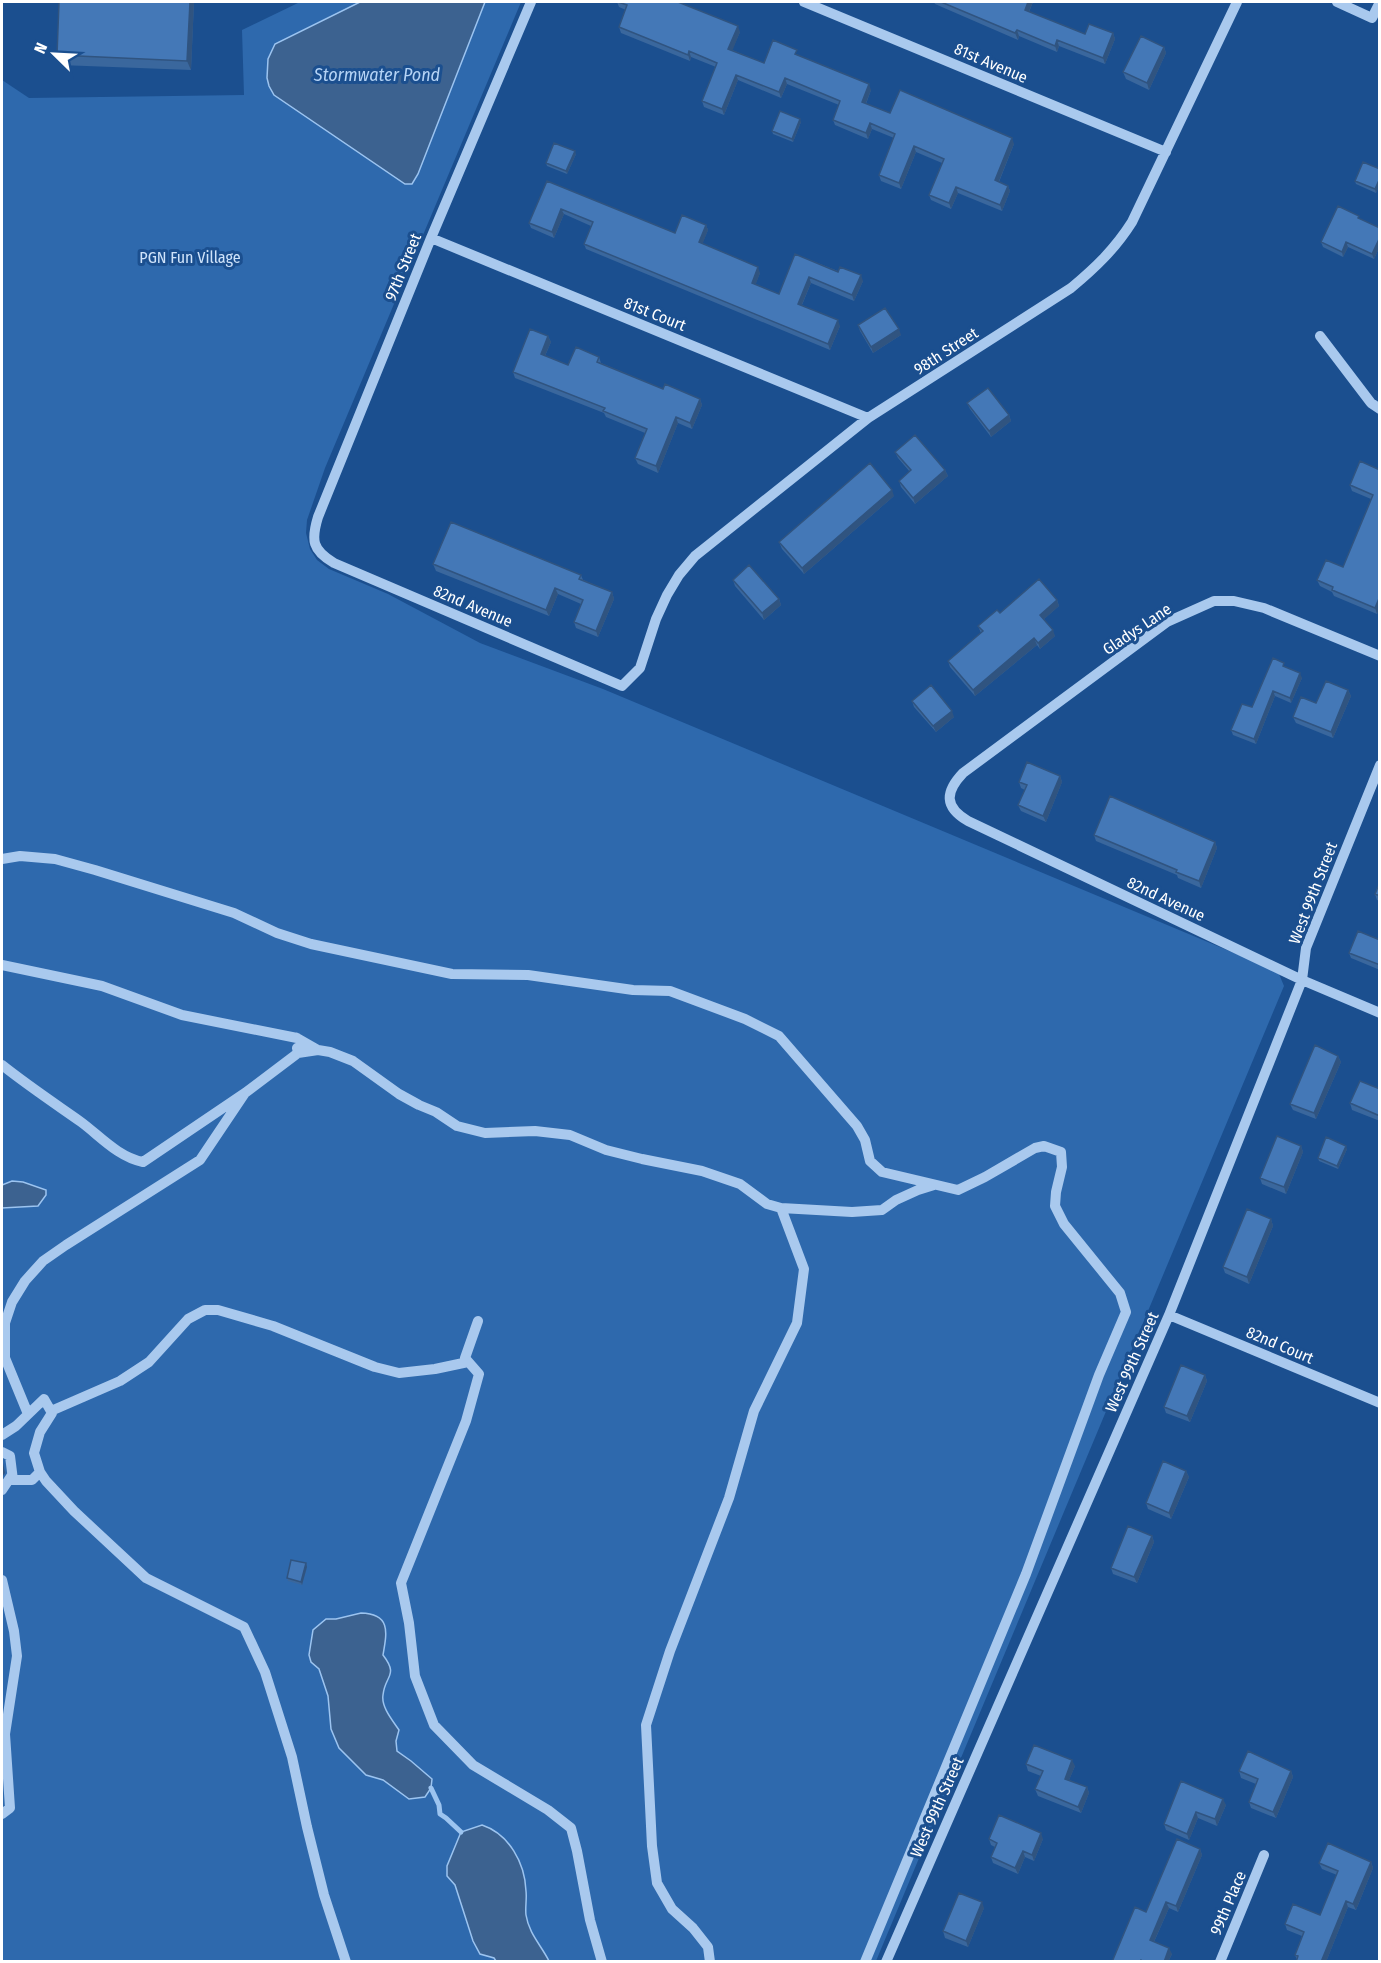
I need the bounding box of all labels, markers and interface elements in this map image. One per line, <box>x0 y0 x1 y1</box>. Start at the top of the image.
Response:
north arrow <box>24 24 84 84</box>
street label: 81st Avenue <box>952 39 1031 87</box>
text: N <box>30 40 51 56</box>
water label: Stormwater Pond <box>313 64 441 86</box>
street label: 97th Street <box>381 230 425 303</box>
park label: PGN Fun Village <box>139 248 241 267</box>
street label: 81st Court <box>621 293 689 335</box>
street label: 98th Street <box>910 323 982 379</box>
street label: 82nd Avenue <box>431 581 515 631</box>
street label: Gladys Lane <box>1099 599 1175 659</box>
street label: West 99th Street <box>1285 839 1341 947</box>
street label: 82nd Avenue <box>1124 873 1208 925</box>
street label: West 99th Street <box>1101 1308 1163 1415</box>
street label: 82nd Court <box>1244 1322 1317 1368</box>
street label: West 99th Street <box>906 1753 968 1860</box>
street label: 99th Place <box>1206 1868 1250 1938</box>

